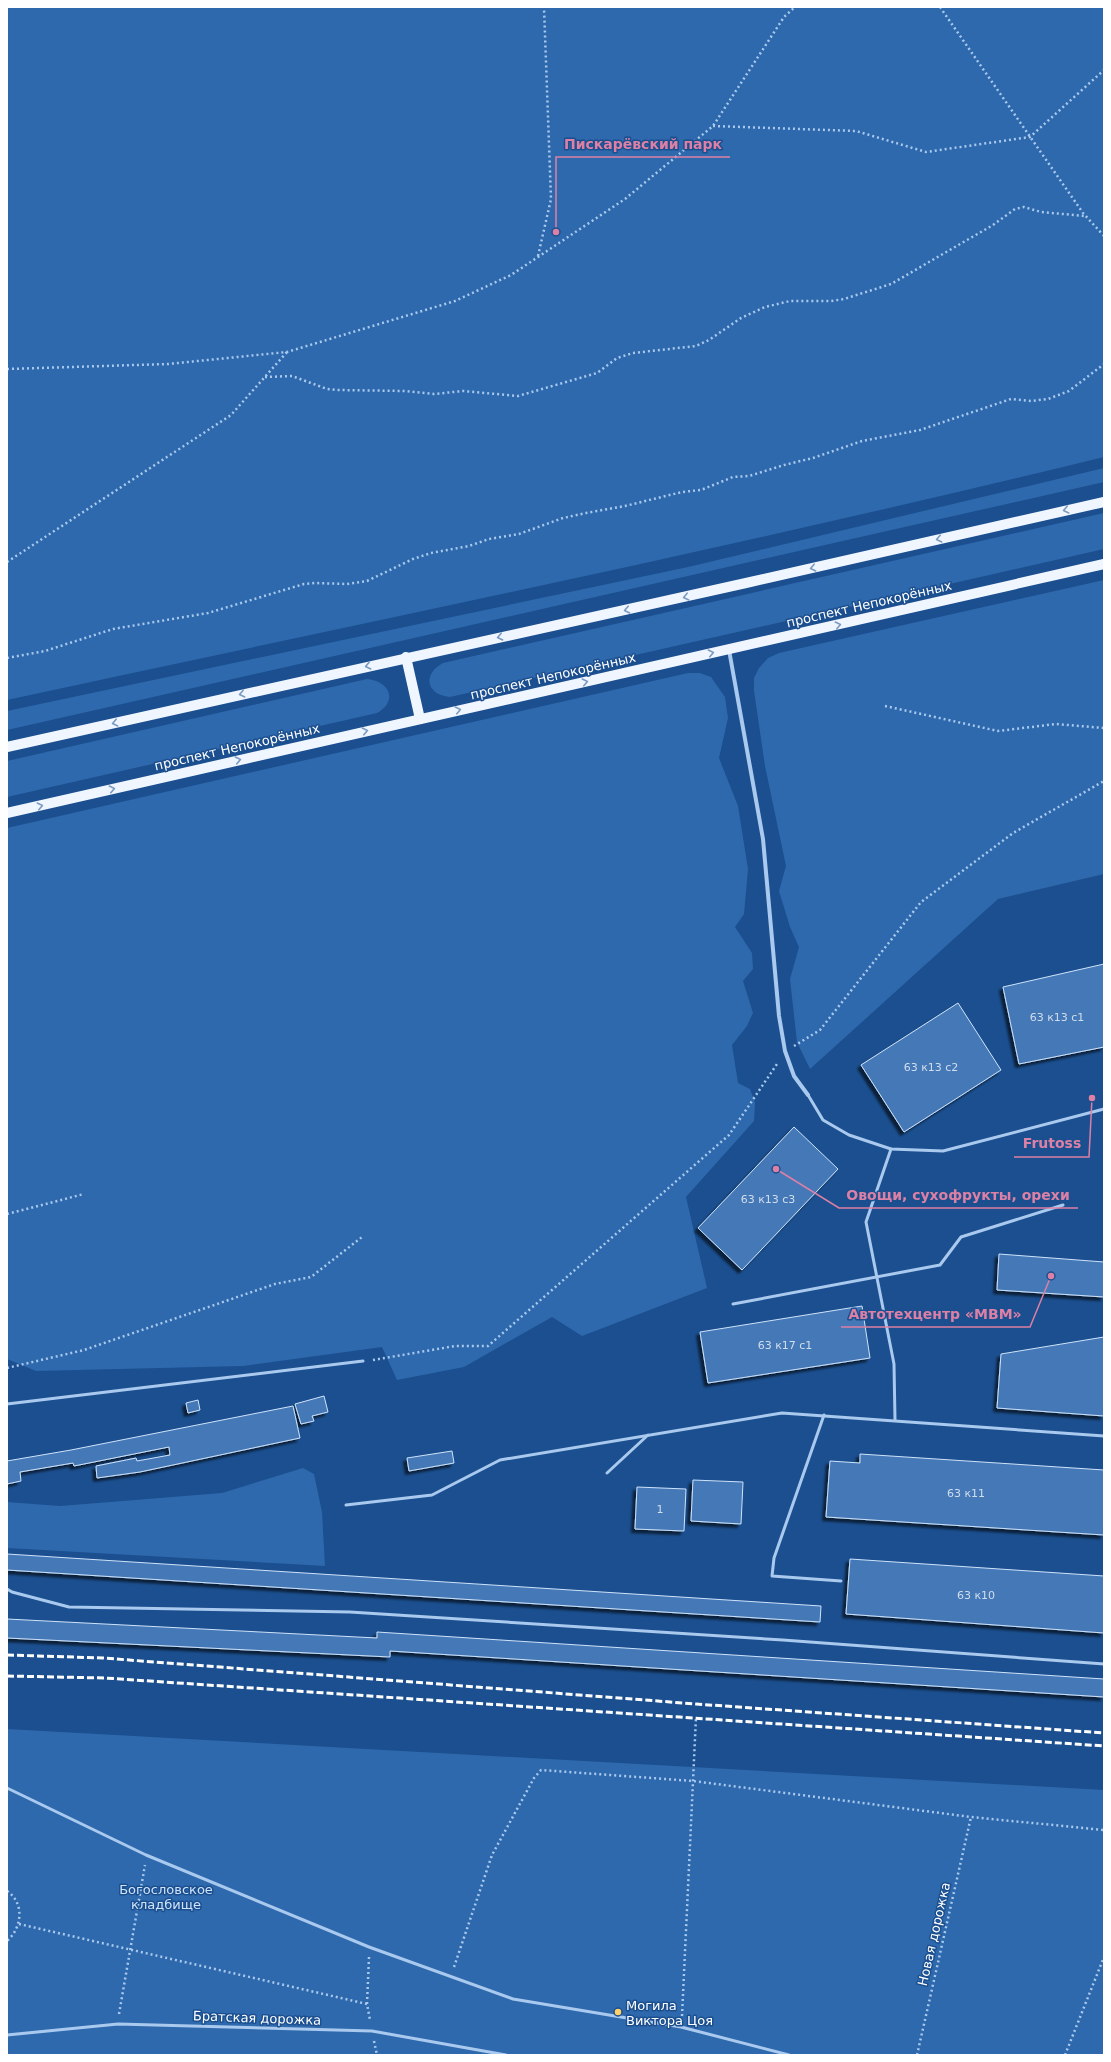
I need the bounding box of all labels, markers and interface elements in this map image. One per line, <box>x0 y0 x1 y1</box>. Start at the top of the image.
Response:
callout: Пискарёвский парк <box>556 131 730 157</box>
text: Пискарёвский парк <box>564 136 723 152</box>
one-way arrow <box>1063 506 1069 514</box>
one-way arrow <box>936 535 942 543</box>
one-way arrow <box>809 564 816 572</box>
street label: проспект Непокорённых <box>785 578 953 630</box>
one-way arrow <box>683 592 689 600</box>
one-way arrow <box>623 605 630 613</box>
one-way arrow <box>835 621 841 629</box>
one-way arrow <box>496 633 503 641</box>
street label: проспект Непокорённых <box>469 650 637 702</box>
one-way arrow <box>708 650 715 658</box>
one-way arrow <box>365 661 372 669</box>
one-way arrow <box>581 678 588 686</box>
one-way arrow <box>238 690 245 698</box>
one-way arrow <box>455 707 461 715</box>
one-way arrow <box>112 718 118 726</box>
street label: проспект Непокорённых <box>153 721 321 773</box>
one-way arrow <box>362 728 368 736</box>
one-way arrow <box>235 757 241 765</box>
one-way arrow <box>108 786 115 794</box>
one-way arrow <box>37 802 43 810</box>
house number: 63 к13 с1 <box>1030 1011 1084 1024</box>
house number: 63 к13 с2 <box>904 1061 958 1074</box>
callout: Frutoss <box>1014 1131 1089 1157</box>
text: Frutoss <box>1023 1135 1081 1151</box>
callout: Овощи, сухофрукты, орехи <box>839 1182 1078 1208</box>
text: Овощи, сухофрукты, орехи <box>846 1187 1070 1203</box>
house number: 63 к13 с3 <box>741 1193 795 1206</box>
callout: Автотехцентр «МВМ» <box>841 1301 1030 1327</box>
text: Автотехцентр «МВМ» <box>848 1306 1022 1322</box>
house number: 63 к17 с1 <box>758 1339 812 1352</box>
house number: 63 к11 <box>947 1487 985 1500</box>
house number: 1 <box>657 1503 664 1516</box>
house number: 63 к10 <box>957 1589 995 1602</box>
street label: Новая дорожка <box>915 1881 953 1987</box>
park label: Богословское кладбище <box>119 1882 213 1912</box>
place label: Могила Виктора Цоя <box>626 1998 713 2028</box>
marker: Могила Виктора Цоя <box>613 2007 623 2017</box>
street label: Братская дорожка <box>193 2008 321 2028</box>

